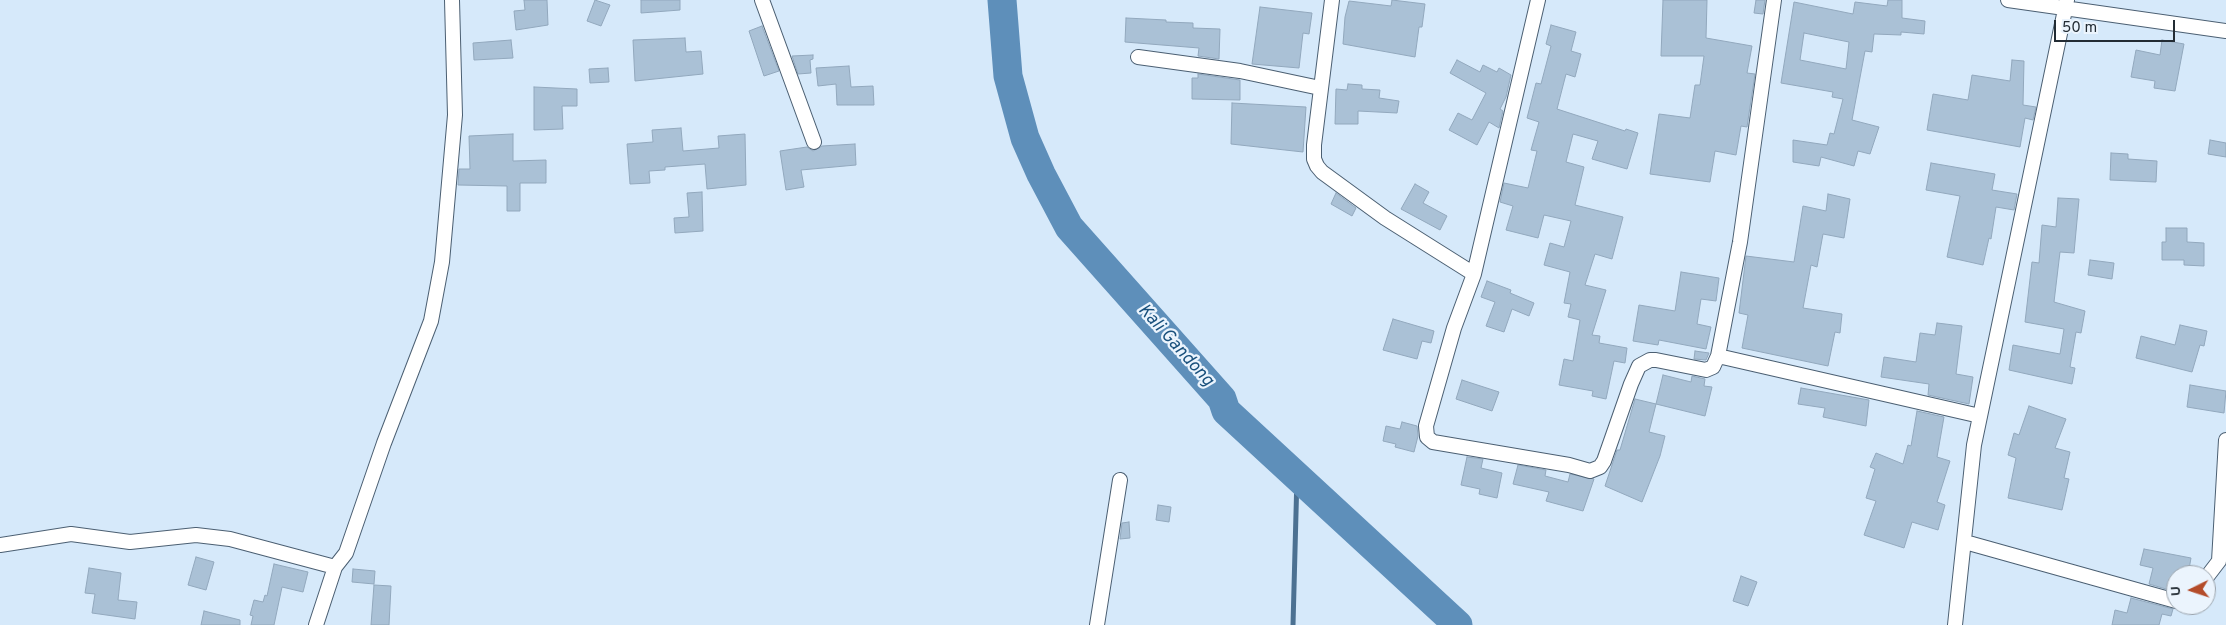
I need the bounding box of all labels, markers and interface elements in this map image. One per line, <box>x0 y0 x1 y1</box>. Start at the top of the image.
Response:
scale bar <box>2056 10 2177 42</box>
text: 50 m <box>2062 19 2097 38</box>
water label: Kali Gandong <box>1132 300 1218 392</box>
north arrow <box>2166 565 2216 615</box>
text: U <box>2168 585 2185 597</box>

